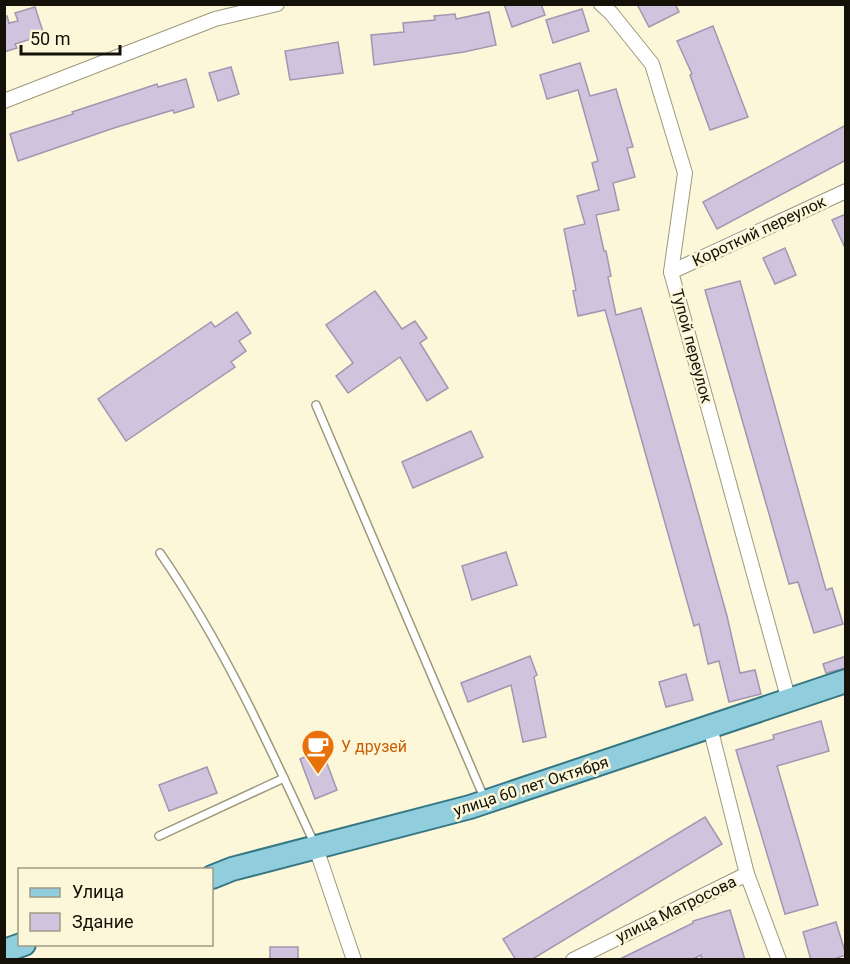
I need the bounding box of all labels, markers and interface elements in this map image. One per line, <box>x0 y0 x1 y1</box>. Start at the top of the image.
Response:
scale bar <box>21 18 120 56</box>
text: 50 m <box>30 28 70 49</box>
street label: Короткий переулок <box>689 192 829 270</box>
street label: Тупой переулок <box>668 287 716 406</box>
cafe icon: У друзей <box>300 728 336 775</box>
place label: У друзей <box>341 737 407 756</box>
street label: улица 60 лет Октября <box>451 752 611 820</box>
legend <box>18 868 213 946</box>
street label: улица Матросова <box>613 872 739 946</box>
text: Улица <box>72 881 124 902</box>
text: Здание <box>72 911 134 932</box>

